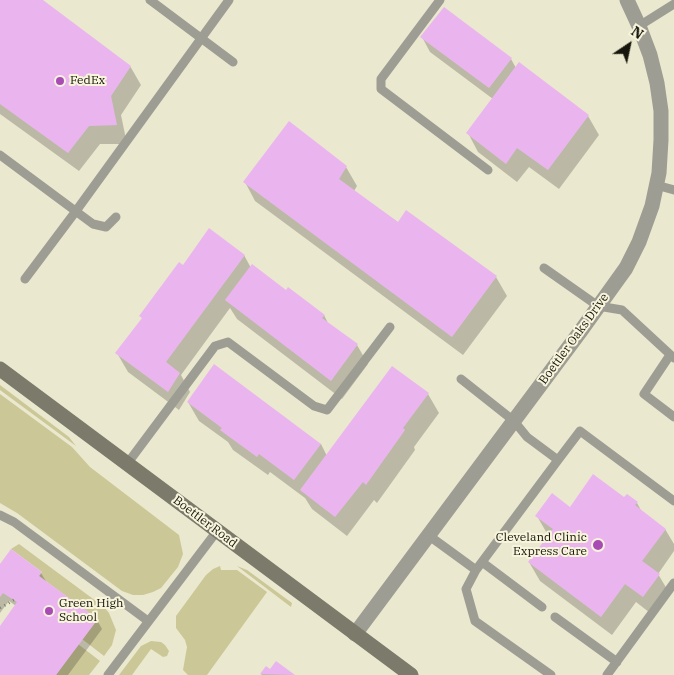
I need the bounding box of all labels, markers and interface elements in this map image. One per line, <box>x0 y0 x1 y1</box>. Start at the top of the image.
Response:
north arrow <box>604 20 654 70</box>
text: N <box>628 22 647 43</box>
place label: FedEx <box>70 74 105 88</box>
marker: FedEx <box>54 75 66 87</box>
street label: Boettler Oaks Drive <box>536 291 612 387</box>
street label: Boettler Road <box>170 493 240 551</box>
place label: Cleveland Clinic Express Care <box>496 531 587 559</box>
marker: Cleveland Clinic Express Care <box>591 538 605 552</box>
place label: Green High School <box>59 597 124 625</box>
marker: Green High School <box>43 605 55 617</box>

